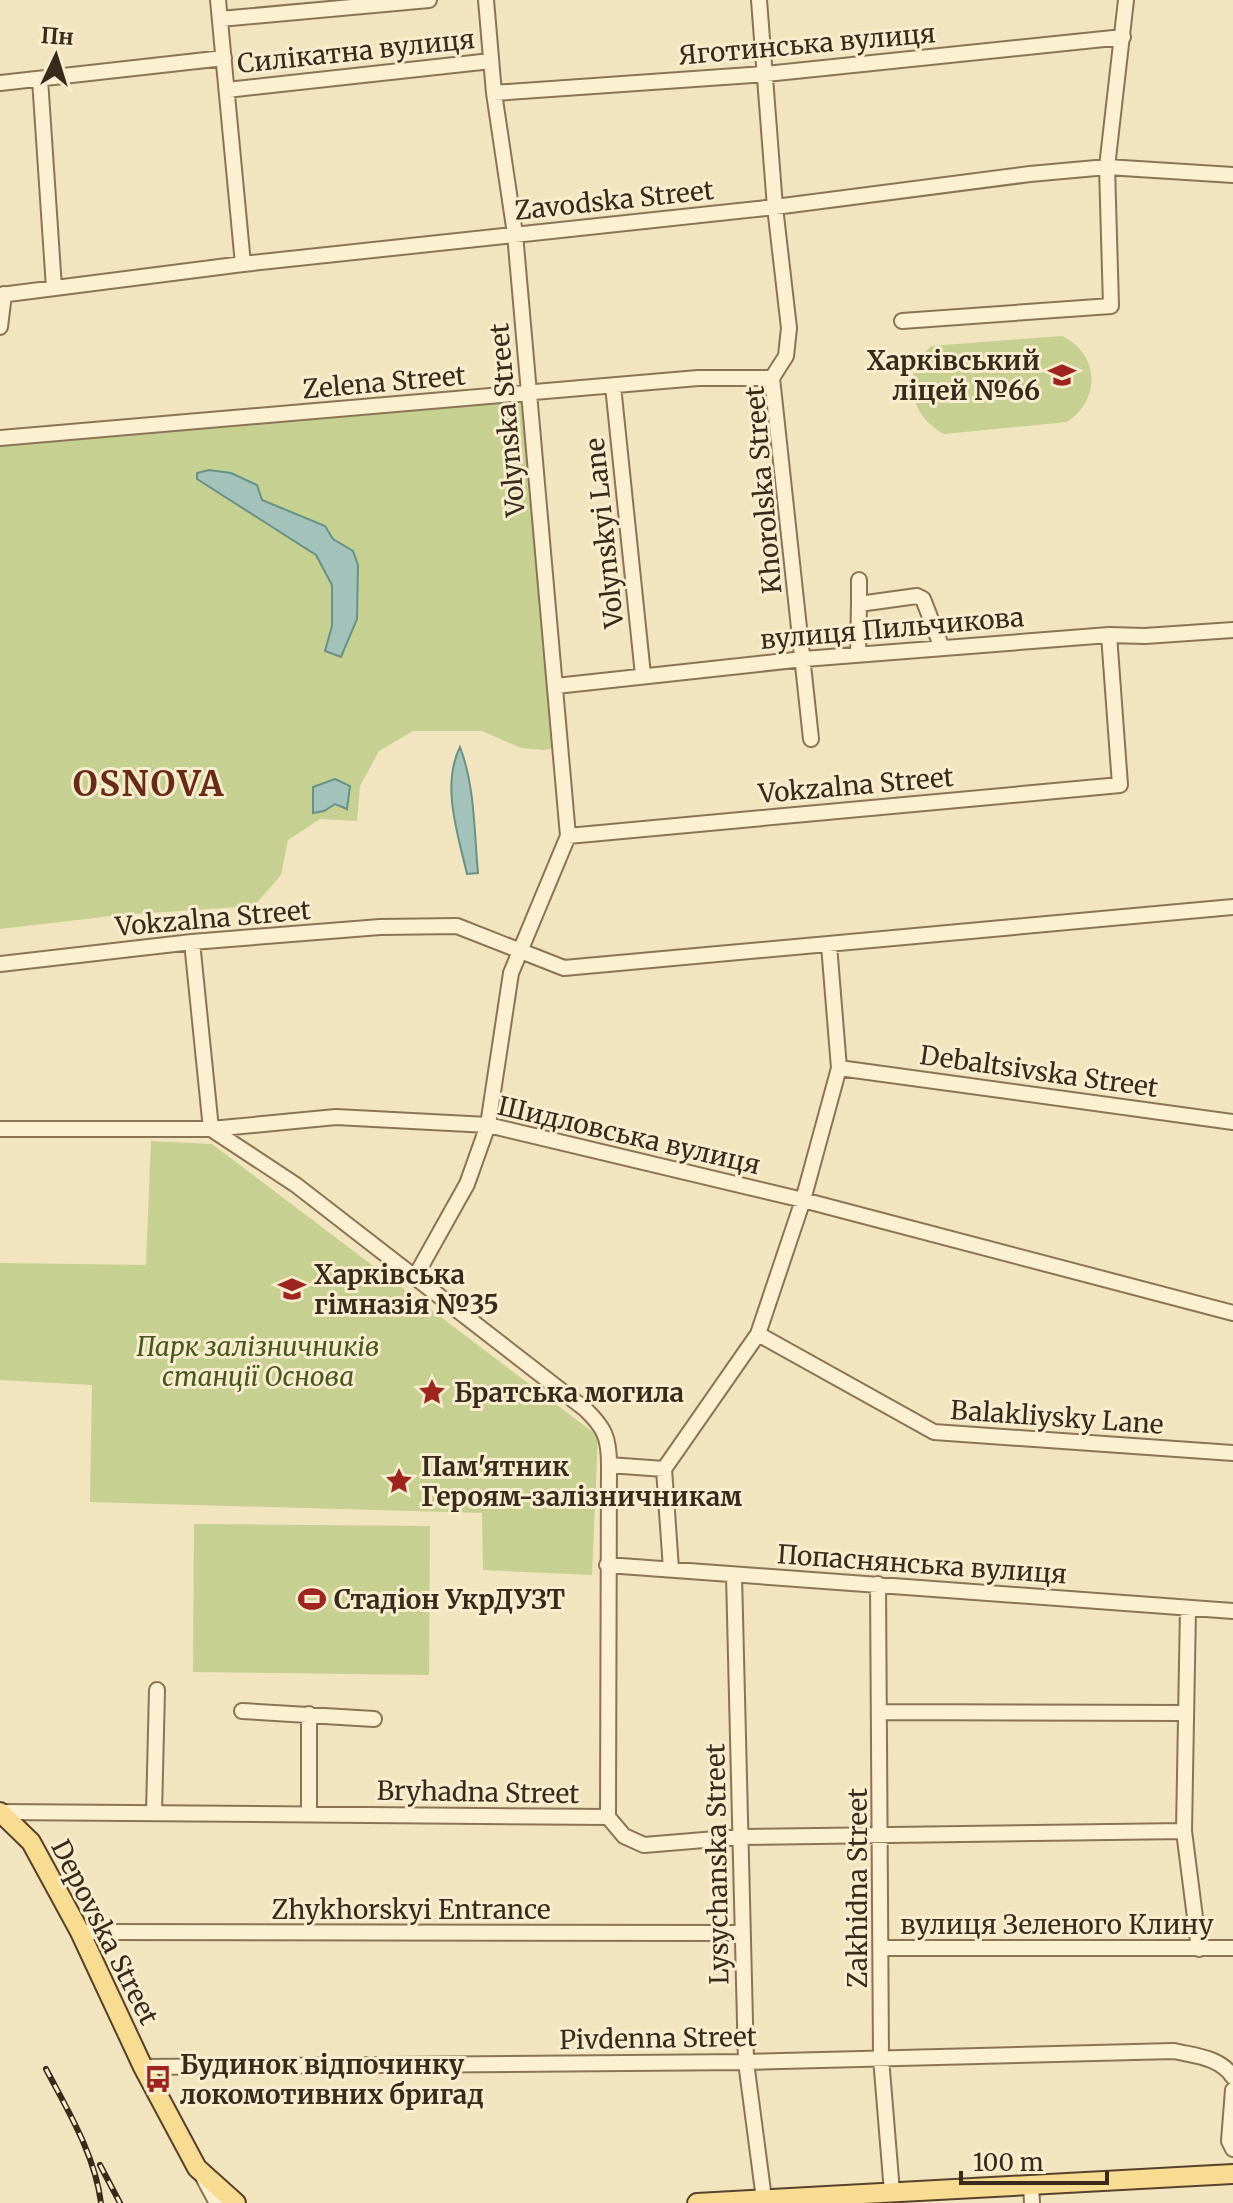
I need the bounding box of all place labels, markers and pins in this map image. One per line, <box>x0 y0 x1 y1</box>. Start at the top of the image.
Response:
place label: Харківський ліцей №66 <box>867 344 1040 407</box>
school or university icon: Харківський ліцей №66 <box>1047 360 1077 390</box>
place label: Харківська гімназія №35 <box>314 1258 499 1321</box>
school or university icon: Харківська гімназія №35 <box>277 1274 307 1304</box>
place label: Братська могила <box>454 1376 684 1409</box>
place icon: Братська могила <box>417 1377 447 1407</box>
place label: Пам'ятник Героям-залізничникам <box>421 1450 742 1513</box>
place icon: Пам'ятник Героям-залізничникам <box>384 1466 414 1496</box>
place label: Стадіон УкрДУЗТ <box>334 1583 566 1616</box>
sports icon: Стадіон УкрДУЗТ <box>297 1584 327 1614</box>
place label: Будинок відпочинку локомотивних бригад <box>180 2048 484 2111</box>
bus stop icon: Будинок відпочинку локомотивних бригад <box>143 2064 173 2094</box>

